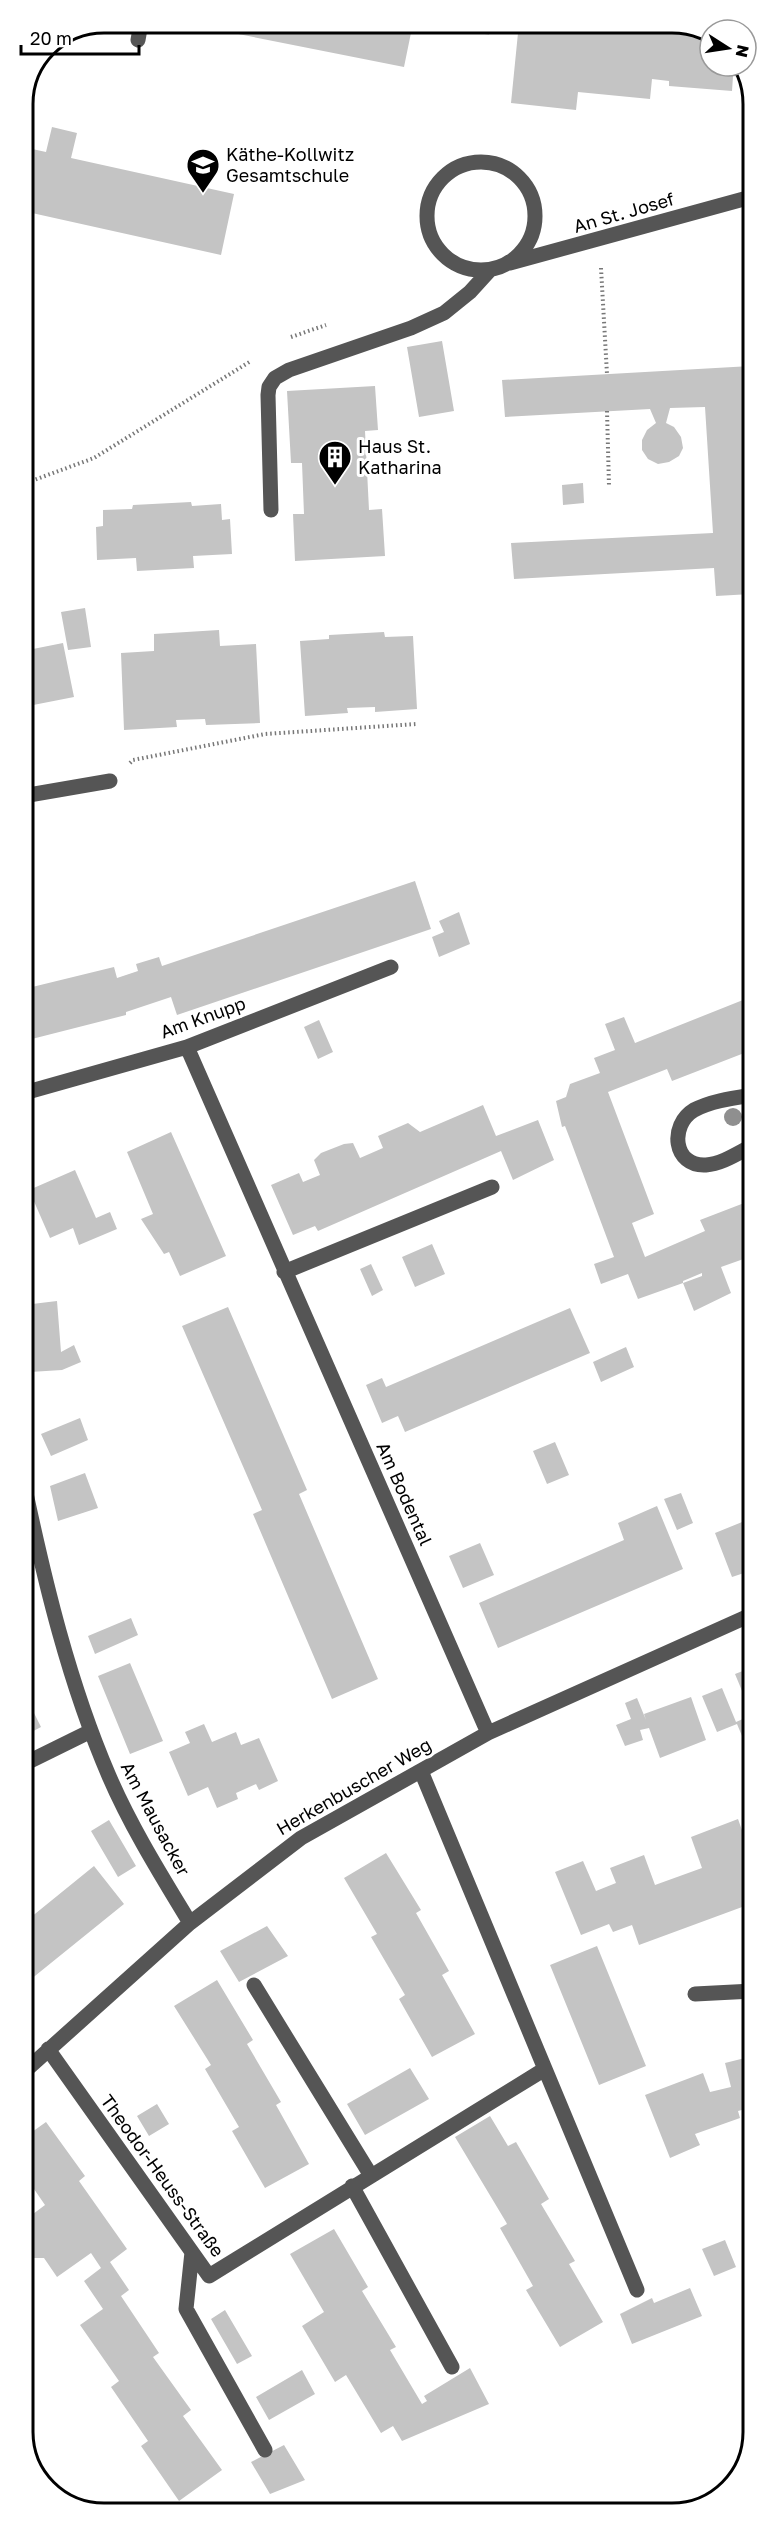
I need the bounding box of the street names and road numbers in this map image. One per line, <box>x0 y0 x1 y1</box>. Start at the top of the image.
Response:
street label: An St. Josef <box>571 187 677 237</box>
street label: Am Knupp <box>157 992 248 1043</box>
street label: Am Bodental <box>372 1438 438 1549</box>
street label: Herkenbuscher Weg <box>272 1733 435 1839</box>
street label: Am Mausacker <box>117 1758 195 1879</box>
street label: Theodor-Heuss-Straße <box>97 2090 229 2261</box>

